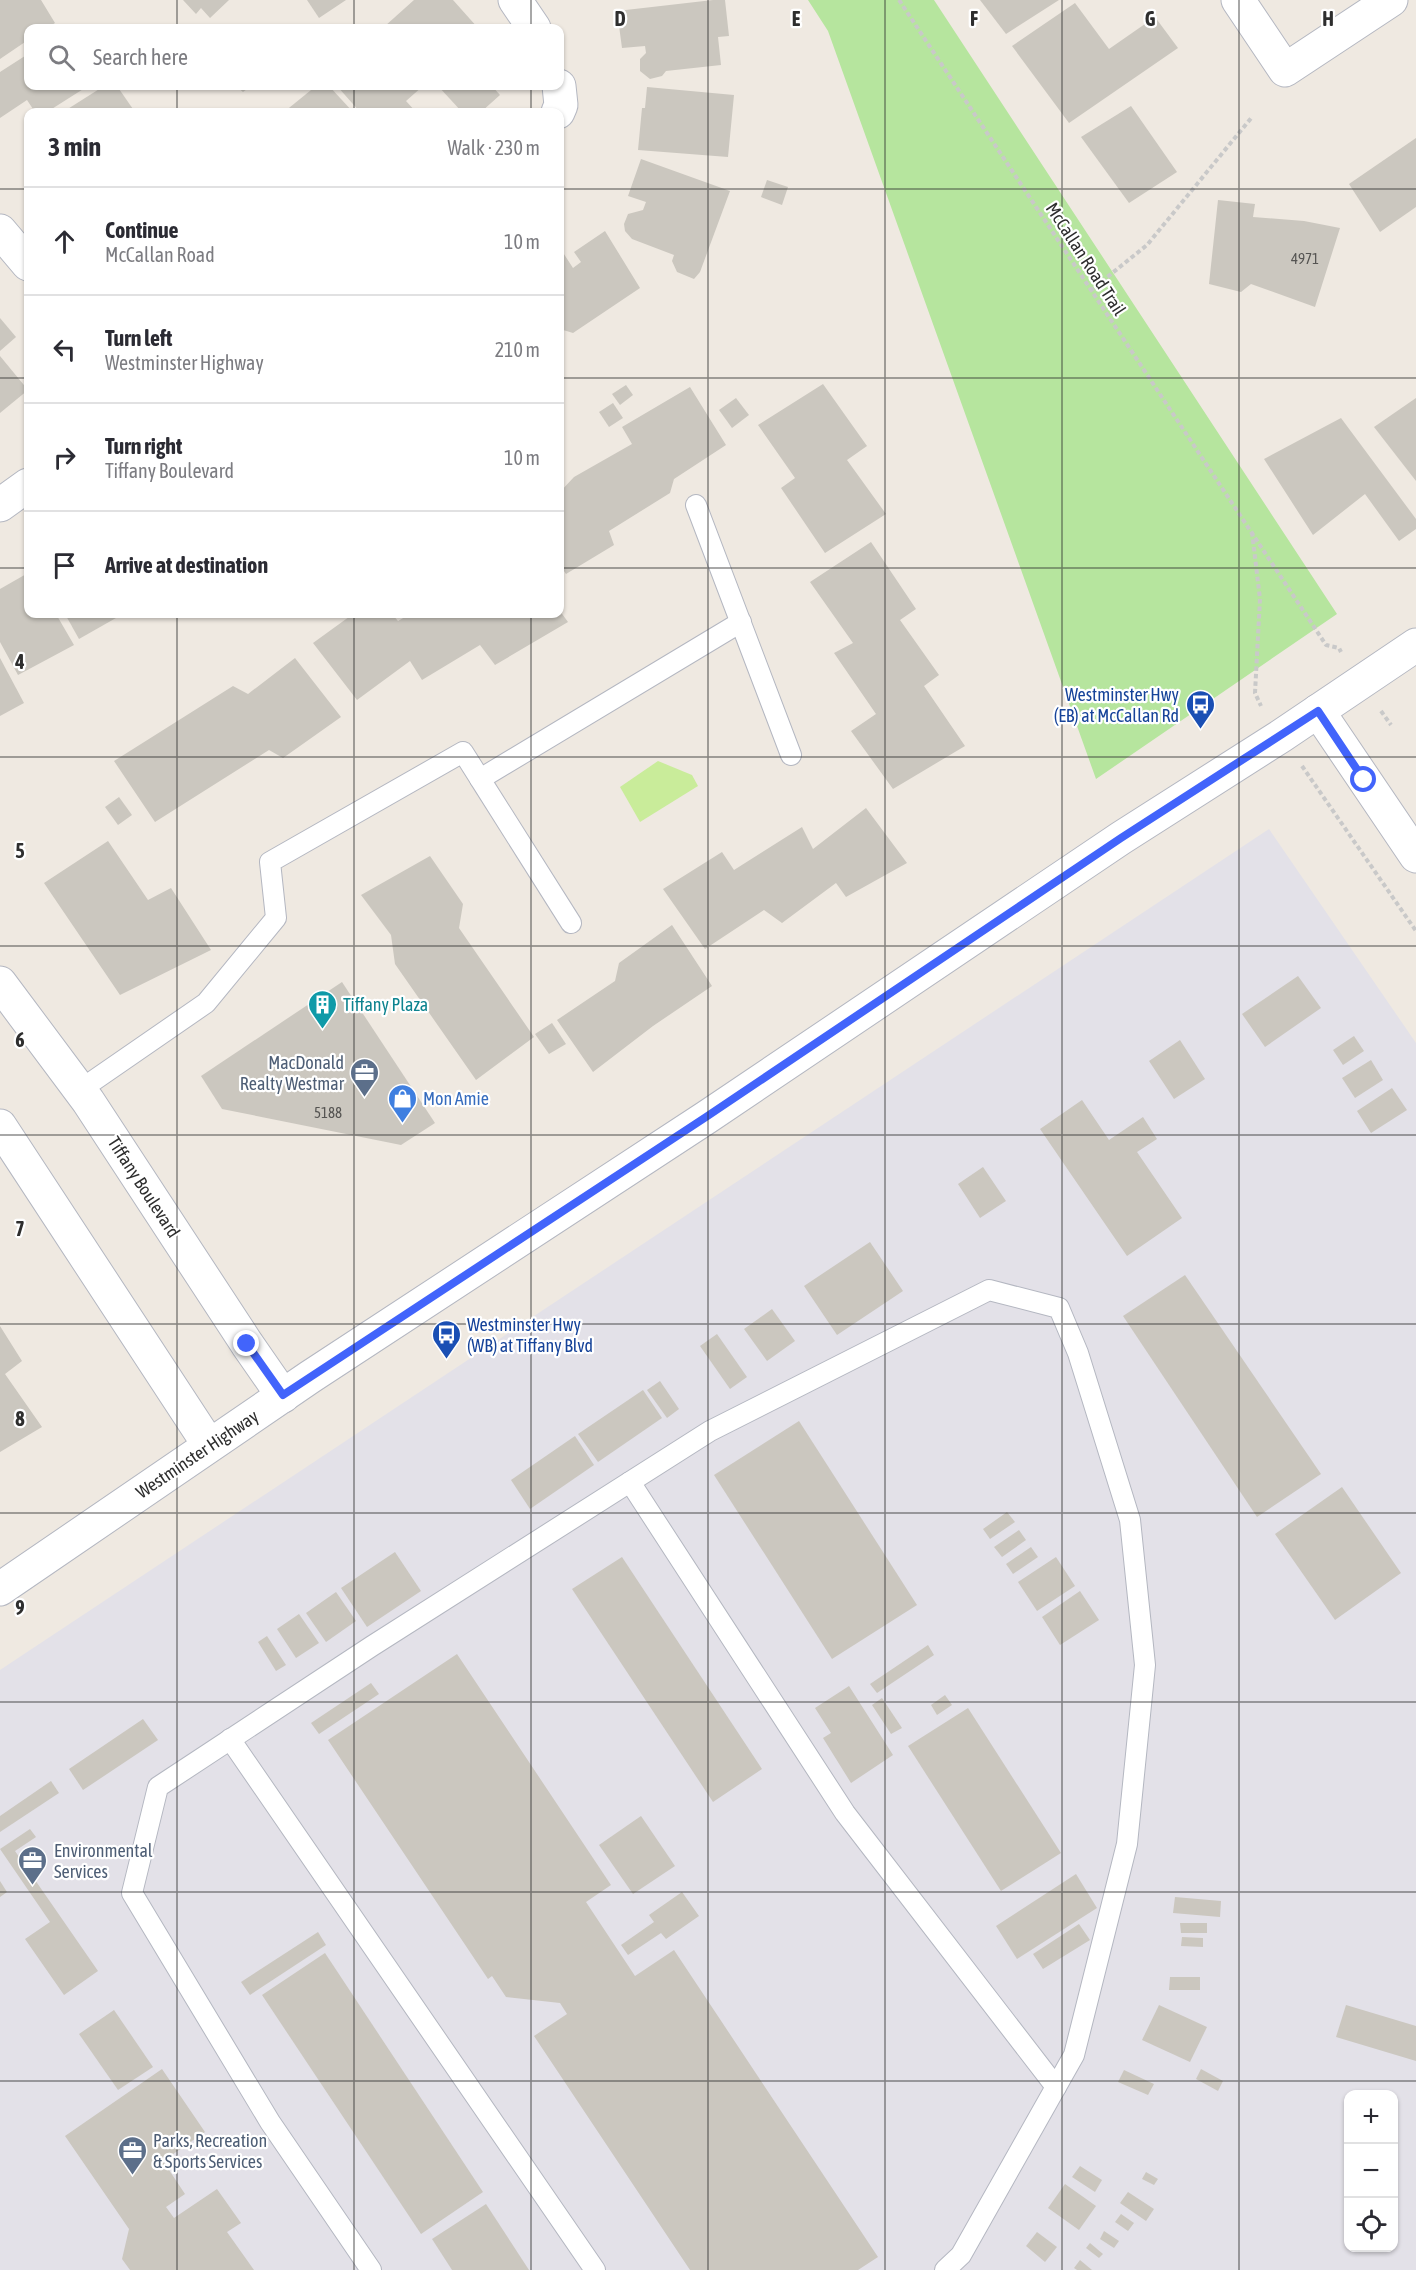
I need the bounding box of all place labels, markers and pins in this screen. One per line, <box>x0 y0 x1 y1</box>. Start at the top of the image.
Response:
place label: Westminster Hwy (EB) at McCallan Rd <box>1054 684 1179 726</box>
bus stop icon: Westminster Hwy (EB) at McCallan Rd <box>1184 688 1216 730</box>
building icon: Tiffany Plaza <box>306 988 338 1030</box>
place label: Tiffany Plaza <box>343 994 428 1015</box>
place label: MacDonald Realty Westmar <box>240 1052 345 1094</box>
office icon: MacDonald Realty Westmar <box>349 1056 381 1098</box>
shop icon: Mon Amie <box>386 1082 418 1124</box>
place label: Mon Amie <box>423 1088 489 1109</box>
place label: Westminster Hwy (WB) at Tiffany Blvd <box>467 1314 593 1356</box>
bus stop icon: Westminster Hwy (WB) at Tiffany Blvd <box>430 1318 462 1360</box>
place label: Environmental Services <box>54 1840 153 1882</box>
office icon: Environmental Services <box>17 1844 49 1886</box>
place label: Parks, Recreation & Sports Services <box>153 2130 267 2172</box>
office icon: Parks, Recreation & Sports Services <box>116 2134 148 2176</box>

